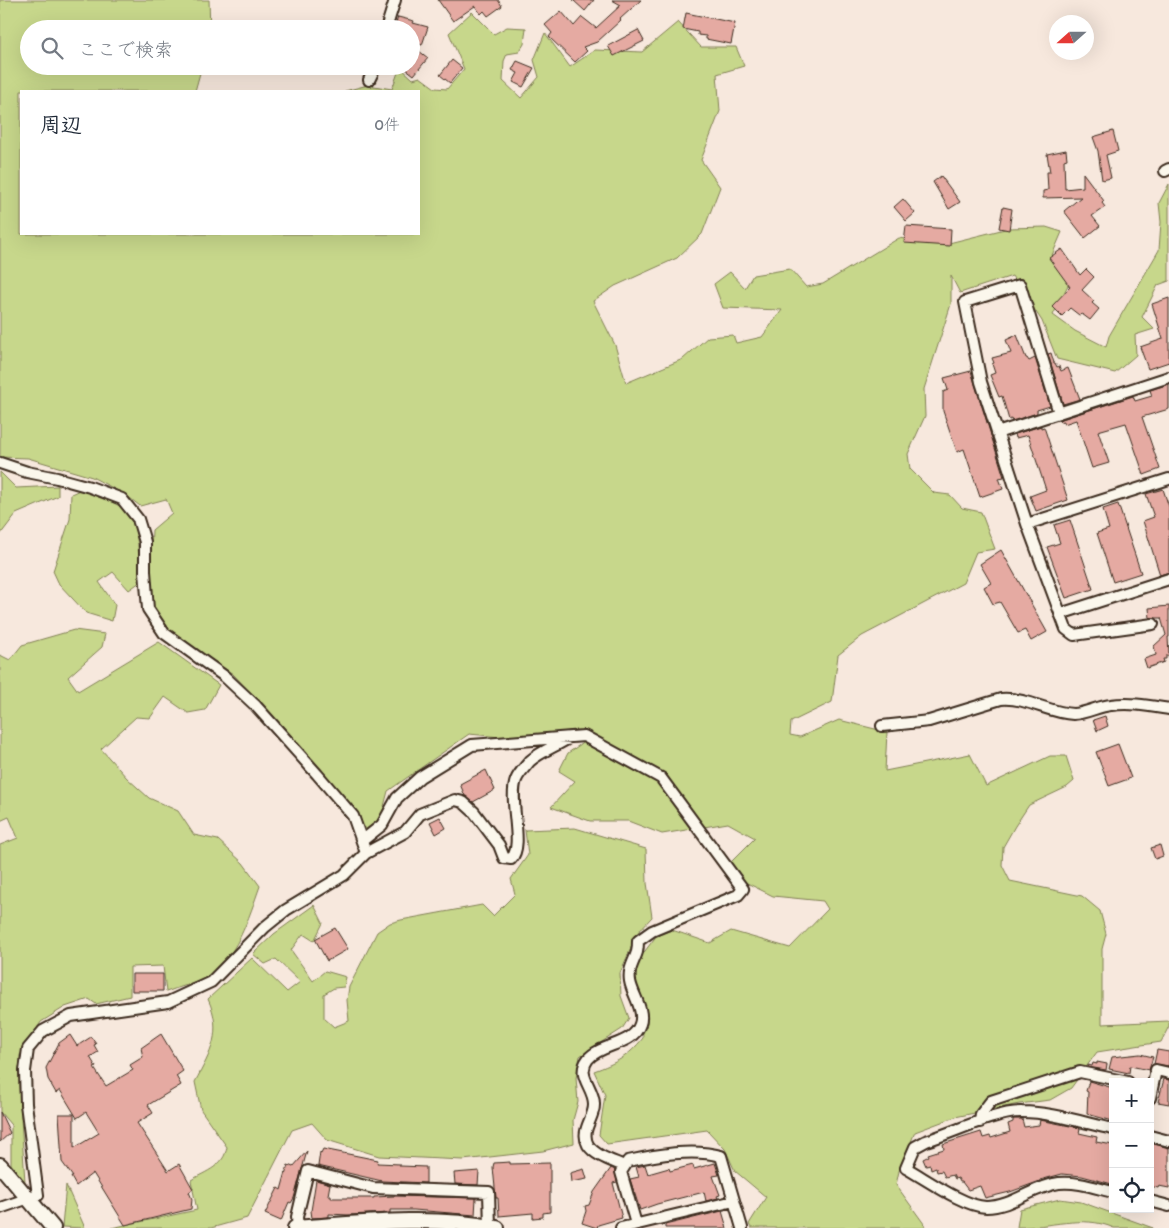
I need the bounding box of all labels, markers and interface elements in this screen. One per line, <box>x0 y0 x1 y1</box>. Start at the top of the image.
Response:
north arrow <box>1049 15 1094 60</box>
search box <box>20 20 420 75</box>
icon: search <box>38 34 66 62</box>
text: ここで検索 <box>78 38 173 61</box>
text: 周辺 <box>40 112 82 137</box>
text: 0件 <box>374 115 400 134</box>
map controls <box>1109 1078 1154 1213</box>
button: + <box>1109 1078 1154 1123</box>
button: − <box>1109 1123 1154 1168</box>
button: locate <box>1109 1168 1154 1213</box>

